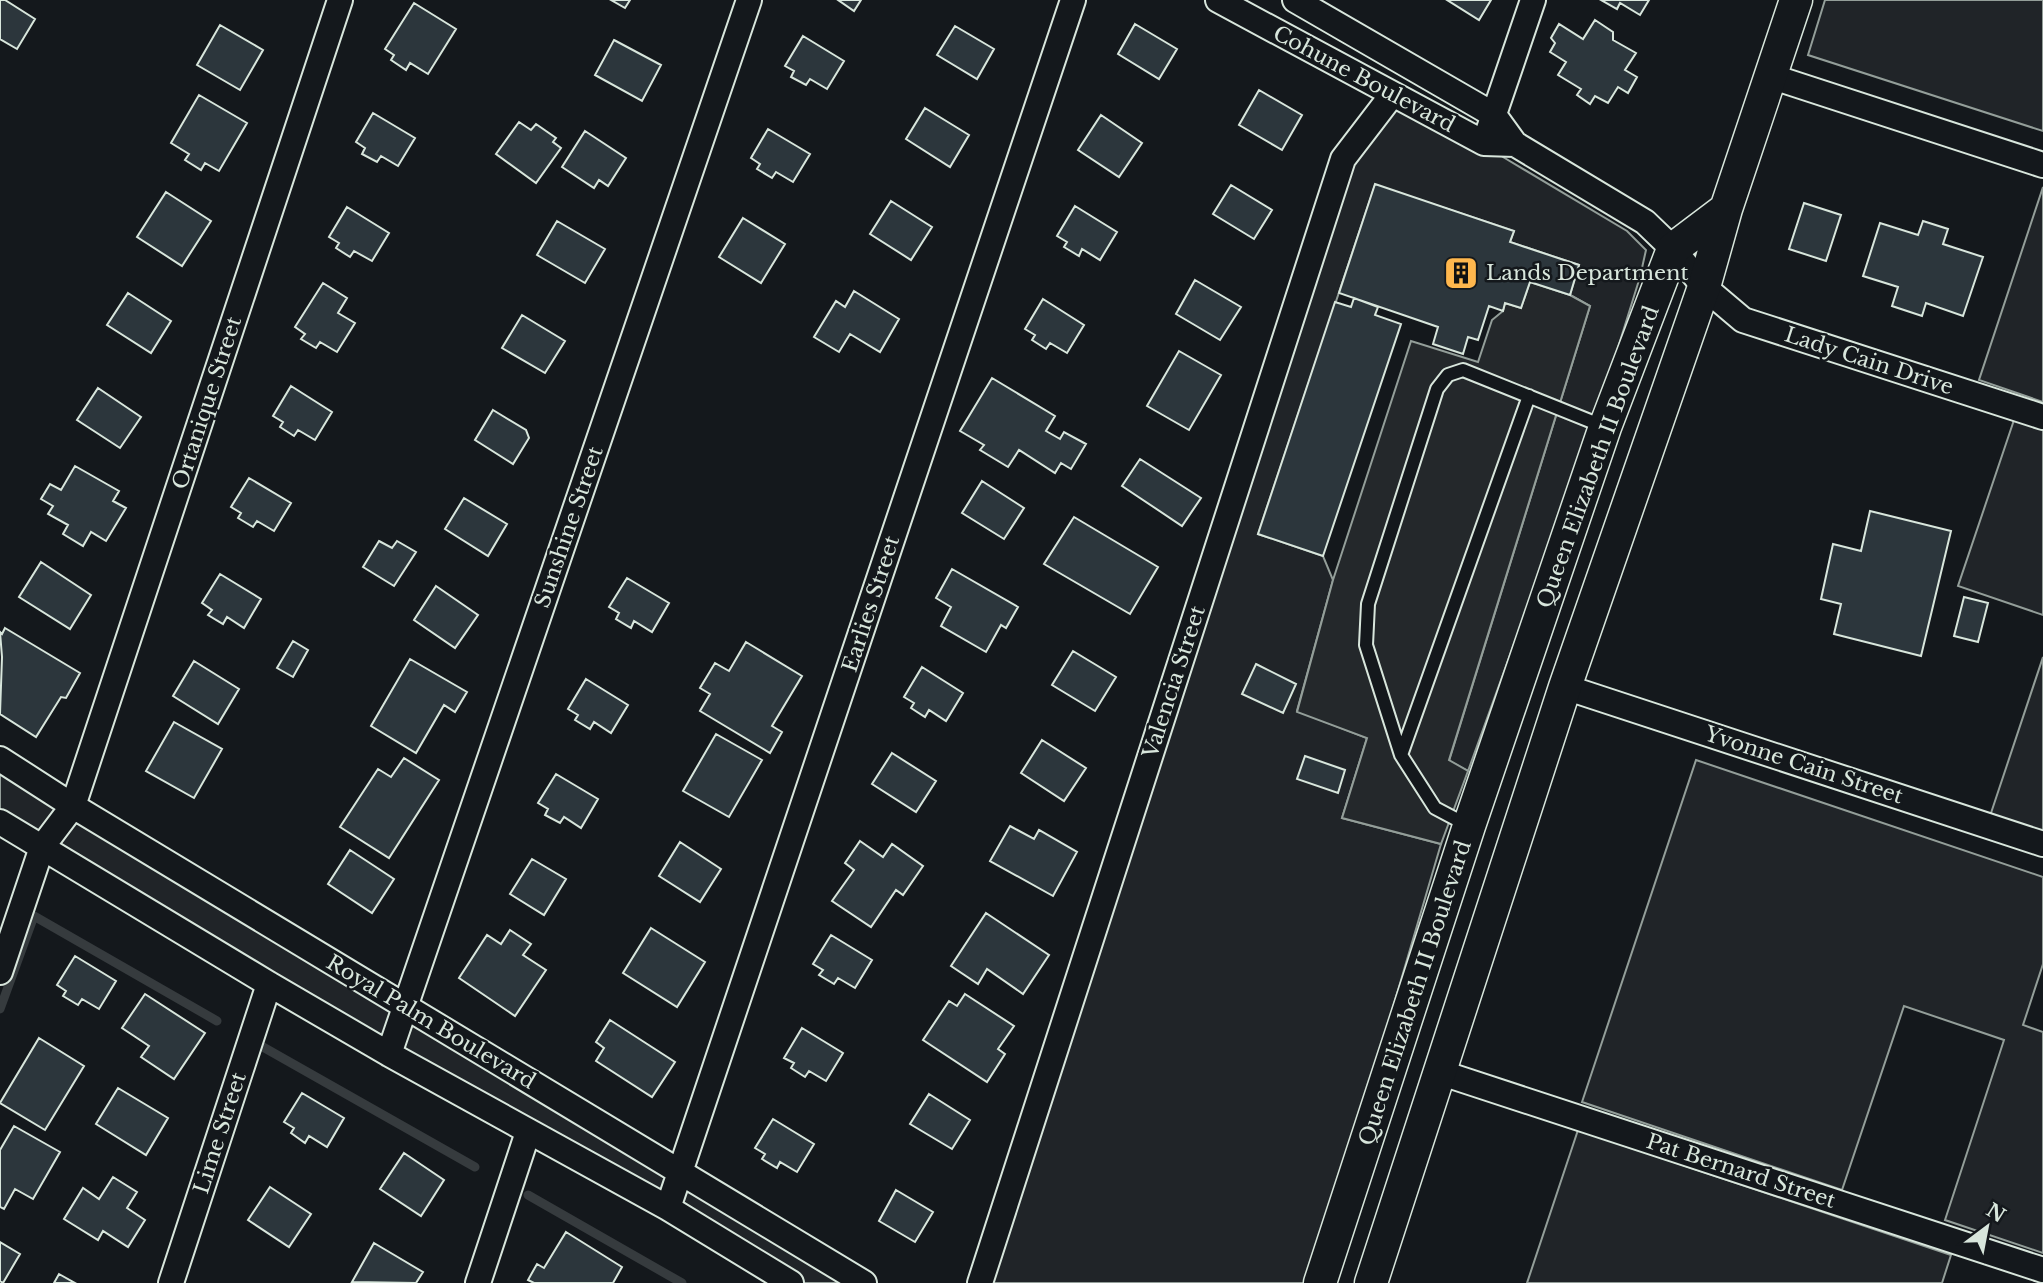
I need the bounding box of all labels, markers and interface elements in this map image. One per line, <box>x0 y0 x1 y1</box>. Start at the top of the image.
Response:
street label: Cohune Boulevard <box>1269 20 1459 138</box>
building icon: Lands Department <box>1442 254 1480 292</box>
place label: Lands Department <box>1486 260 1689 286</box>
street label: Queen Elizabeth II Boulevard <box>1531 302 1665 612</box>
street label: Ortanique Street <box>167 313 247 493</box>
street label: Lady Cain Drive <box>1781 321 1957 401</box>
street label: Sunshine Street <box>529 443 609 611</box>
street label: Earlies Street <box>837 533 905 675</box>
street label: Valencia Street <box>1137 603 1211 762</box>
street label: Yvonne Cain Street <box>1701 720 1906 809</box>
street label: Queen Elizabeth II Boulevard <box>1353 837 1477 1149</box>
street label: Royal Palm Boulevard <box>322 949 540 1095</box>
street label: Lime Street <box>188 1069 252 1197</box>
street label: Pat Bernard Street <box>1643 1128 1839 1214</box>
north arrow <box>1952 1192 2022 1262</box>
text: N <box>1982 1199 2010 1228</box>

